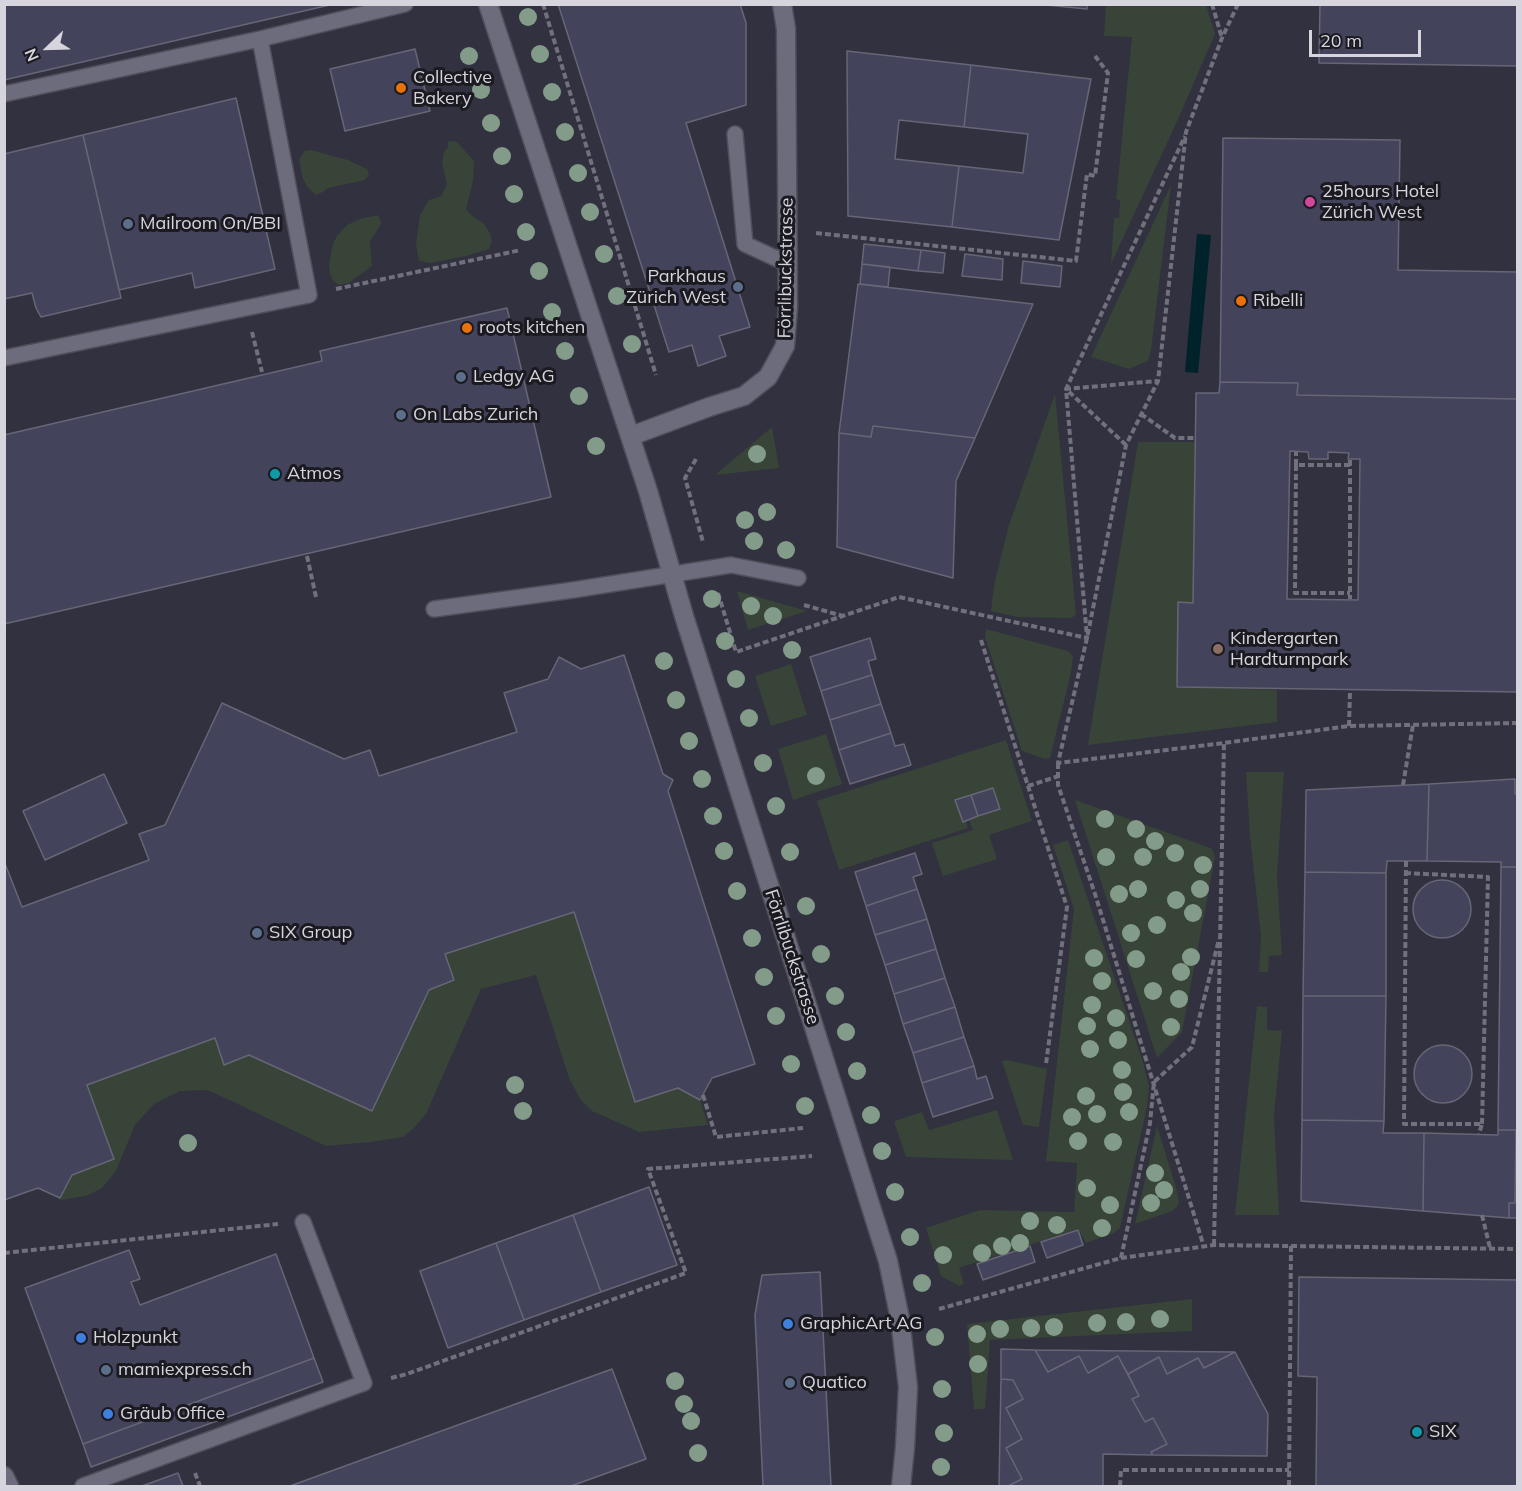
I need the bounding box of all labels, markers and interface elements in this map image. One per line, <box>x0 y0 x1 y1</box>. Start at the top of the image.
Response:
north arrow <box>18 18 78 78</box>
scale bar <box>1312 18 1424 56</box>
text: 20 m <box>1320 29 1362 52</box>
text: N <box>20 46 43 65</box>
place label: Collective Bakery <box>413 67 492 110</box>
marker: Collective Bakery <box>394 81 408 95</box>
place label: 25hours Hotel Zürich West <box>1322 181 1439 224</box>
marker: 25hours Hotel Zürich West <box>1303 195 1317 209</box>
street label: Förrlibuckstrasse <box>774 197 798 339</box>
place label: Mailroom On/BBI <box>140 213 281 235</box>
marker: Mailroom On/BBI <box>121 217 135 231</box>
place label: Parkhaus Zürich West <box>626 266 726 308</box>
marker: Parkhaus Zürich West <box>731 280 745 294</box>
place label: Ribelli <box>1253 290 1303 312</box>
marker: Ribelli <box>1234 294 1248 308</box>
place label: roots kitchen <box>479 317 585 339</box>
marker: roots kitchen <box>460 321 474 335</box>
place label: Ledgy AG <box>473 366 555 388</box>
marker: Ledgy AG <box>454 370 468 384</box>
place label: On Labs Zurich <box>413 404 538 426</box>
marker: On Labs Zurich <box>394 408 408 422</box>
place label: Atmos <box>287 463 341 485</box>
marker: Atmos <box>268 467 282 481</box>
place label: Kindergarten Hardturmpark <box>1230 628 1348 670</box>
marker: Kindergarten Hardturmpark <box>1211 642 1225 656</box>
street label: Förrlibuckstrasse <box>760 887 824 1027</box>
place label: SIX Group <box>269 922 352 944</box>
marker: SIX Group <box>250 926 264 940</box>
place label: GraphicArt AG <box>800 1313 922 1335</box>
marker: GraphicArt AG <box>781 1317 795 1331</box>
place label: Holzpunkt <box>93 1327 178 1349</box>
marker: Holzpunkt <box>74 1331 88 1345</box>
place label: mamiexpress.ch <box>118 1359 252 1381</box>
marker: mamiexpress.ch <box>99 1363 113 1377</box>
place label: Quatico <box>802 1372 867 1394</box>
marker: Quatico <box>783 1376 797 1390</box>
place label: Gräub Office <box>120 1403 225 1425</box>
marker: Gräub Office <box>101 1407 115 1421</box>
place label: SIX <box>1429 1421 1457 1443</box>
marker: SIX <box>1410 1425 1424 1439</box>

